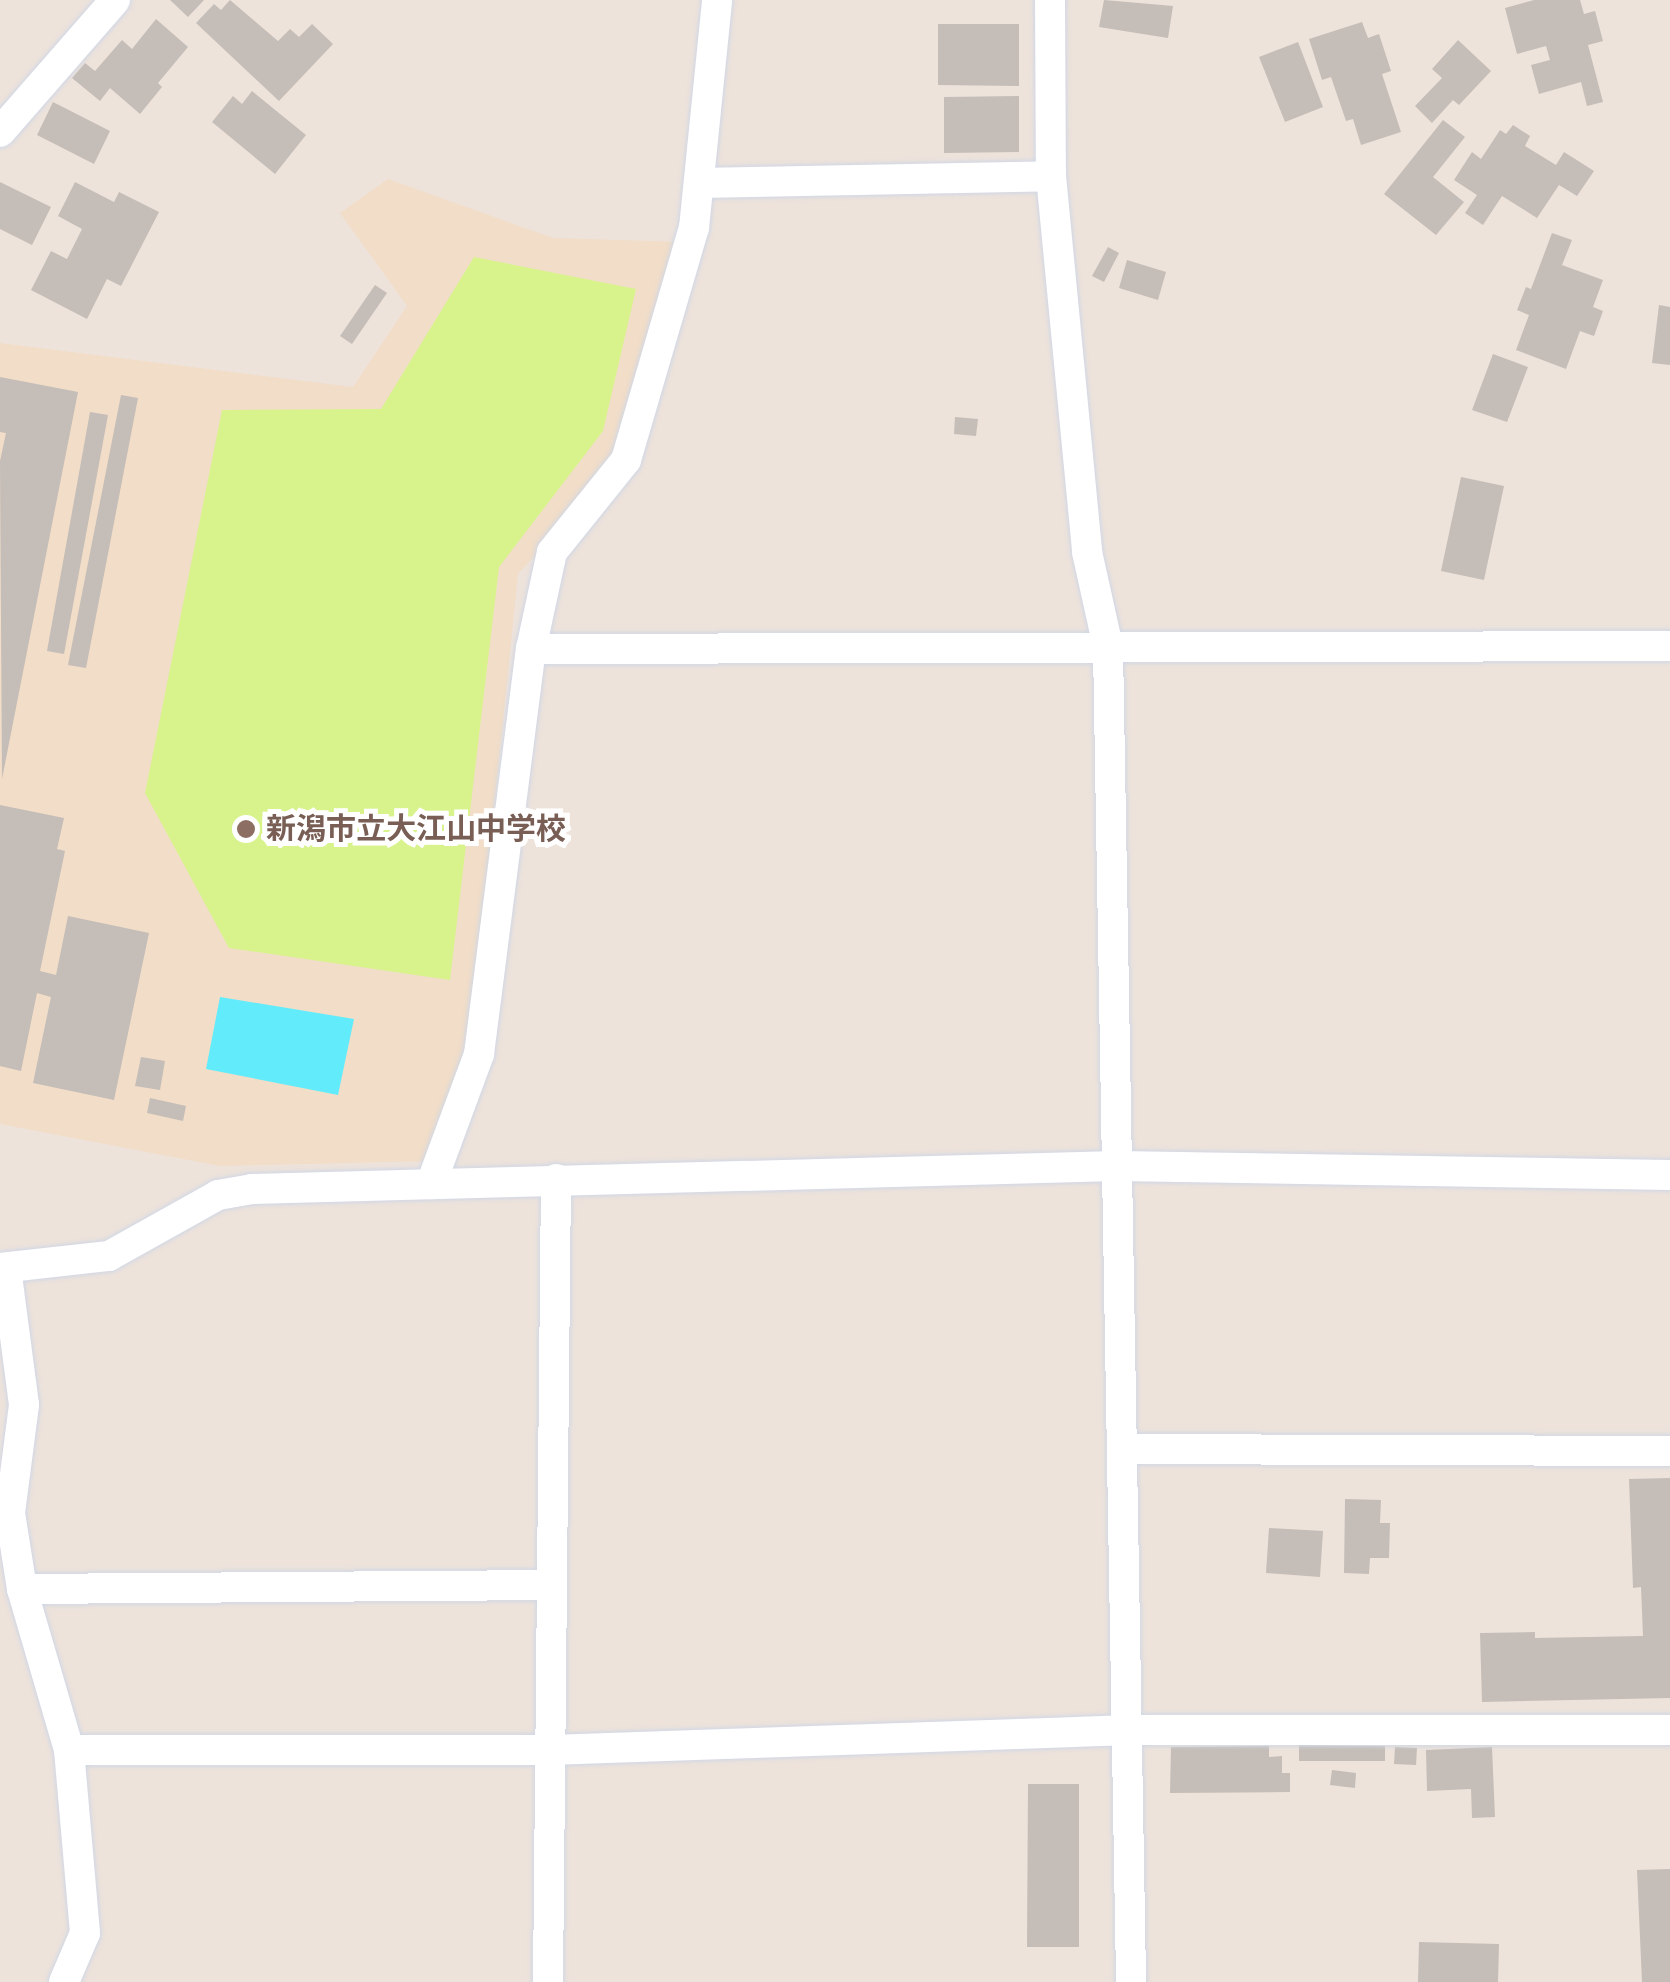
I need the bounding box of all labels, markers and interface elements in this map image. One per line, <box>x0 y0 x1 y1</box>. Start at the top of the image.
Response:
place label: 新潟市立大江山中学校 <box>266 811 566 847</box>
marker: 新潟市立大江山中学校 <box>235 818 257 840</box>

